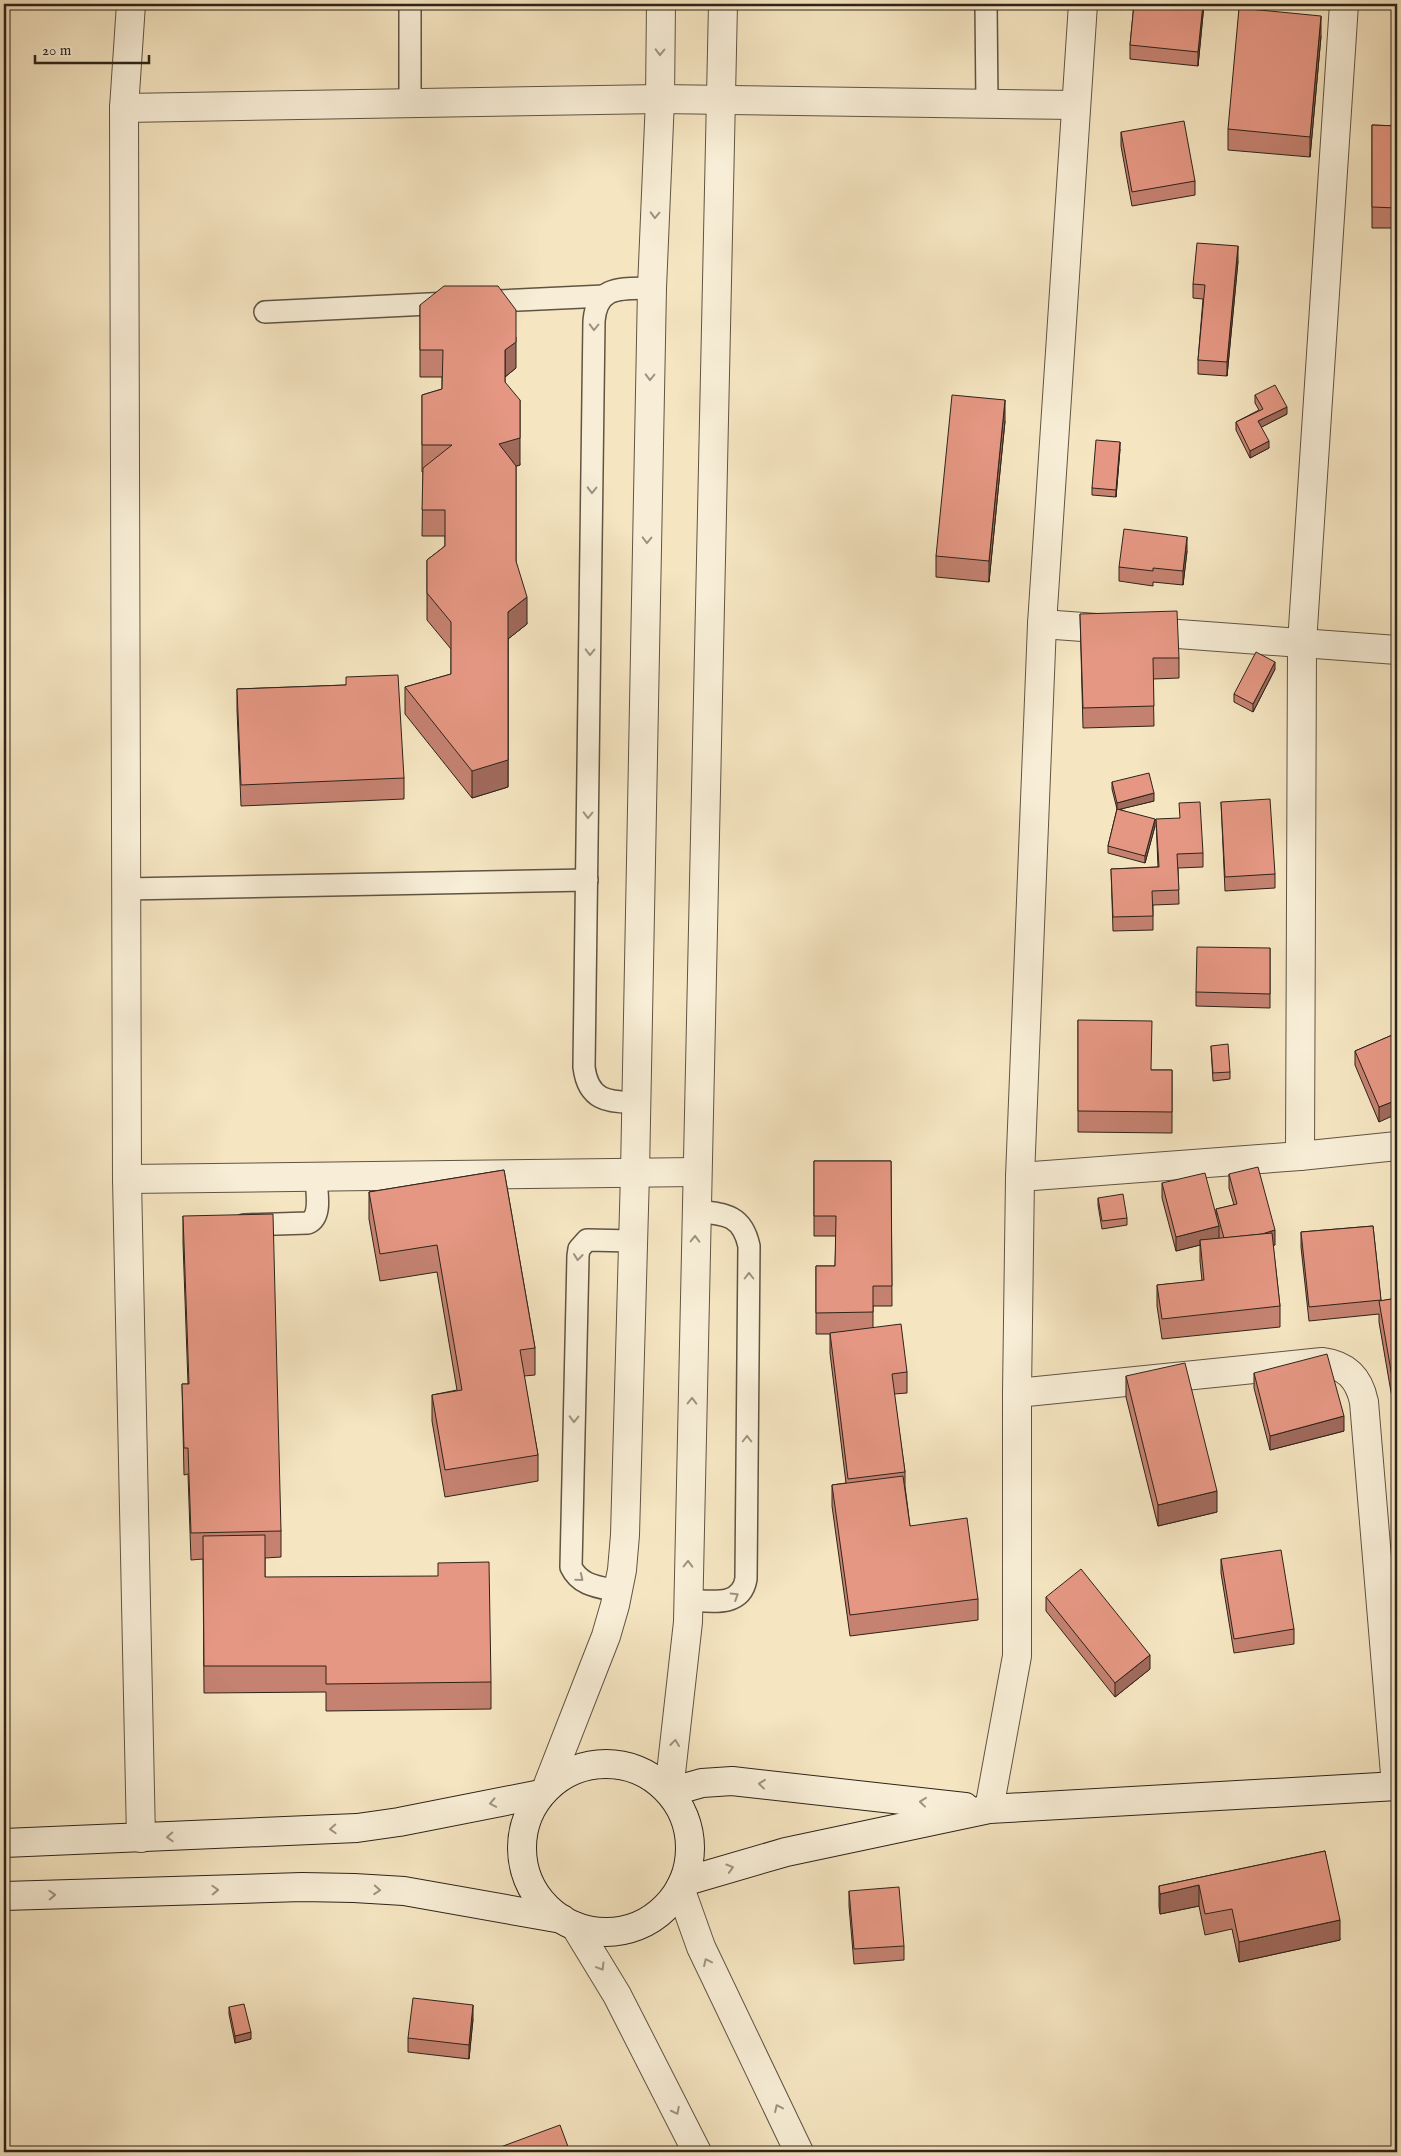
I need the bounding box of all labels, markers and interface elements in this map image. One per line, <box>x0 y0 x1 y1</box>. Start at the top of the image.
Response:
scale bar <box>35 32 149 64</box>
text: 20 m <box>42 41 72 60</box>
one-way arrow <box>655 49 665 57</box>
one-way arrow <box>649 211 660 219</box>
one-way arrow <box>589 324 600 332</box>
one-way arrow <box>645 374 655 382</box>
one-way arrow <box>587 486 597 494</box>
one-way arrow <box>642 536 652 544</box>
one-way arrow <box>585 648 595 656</box>
one-way arrow <box>583 811 593 819</box>
one-way arrow <box>690 1234 700 1242</box>
one-way arrow <box>573 1253 584 1261</box>
one-way arrow <box>744 1272 754 1280</box>
one-way arrow <box>687 1397 697 1404</box>
one-way arrow <box>568 1416 579 1424</box>
one-way arrow <box>742 1435 753 1443</box>
one-way arrow <box>683 1559 694 1567</box>
one-way arrow <box>574 1572 583 1581</box>
one-way arrow <box>730 1593 739 1603</box>
one-way arrow <box>669 1738 680 1746</box>
one-way arrow <box>757 1779 765 1790</box>
one-way arrow <box>919 1797 927 1808</box>
one-way arrow <box>488 1798 497 1808</box>
one-way arrow <box>328 1823 336 1834</box>
one-way arrow <box>166 1831 174 1842</box>
one-way arrow <box>725 1864 733 1874</box>
one-way arrow <box>211 1884 219 1895</box>
one-way arrow <box>374 1884 382 1895</box>
one-way arrow <box>49 1889 57 1900</box>
one-way arrow <box>703 1958 714 1967</box>
one-way arrow <box>594 1962 604 1971</box>
one-way arrow <box>774 2104 784 2113</box>
one-way arrow <box>670 2106 680 2115</box>

